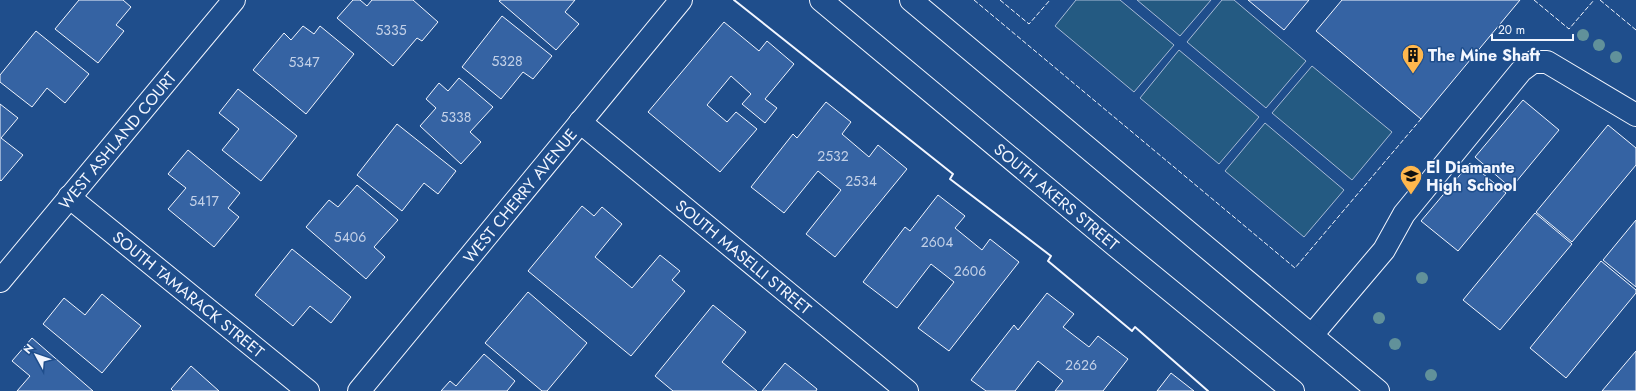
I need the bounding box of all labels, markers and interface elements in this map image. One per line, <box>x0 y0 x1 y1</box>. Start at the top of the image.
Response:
scale bar <box>1492 16 1573 42</box>
house number: 5335 <box>375 20 407 40</box>
text: 20 m <box>1498 21 1525 39</box>
building icon: The Mine Shaft <box>1400 42 1426 75</box>
place label: The Mine Shaft <box>1428 44 1541 67</box>
house number: 5328 <box>491 51 523 71</box>
house number: 5347 <box>288 52 320 72</box>
street label: WEST ASHLAND COURT <box>53 66 182 214</box>
house number: 5338 <box>441 107 471 127</box>
street label: WEST CHERRY AVENUE <box>458 124 583 268</box>
street label: SOUTH AKERS STREET <box>989 138 1124 256</box>
house number: 2532 <box>817 146 849 166</box>
place label: El Diamante High School <box>1426 156 1517 197</box>
school or university icon: El Diamante High School <box>1398 163 1424 196</box>
house number: 2534 <box>845 171 877 191</box>
house number: 5417 <box>189 191 219 211</box>
street label: SOUTH MASELLI STREET <box>671 194 817 320</box>
street label: SOUTH TAMARACK STREET <box>108 226 269 363</box>
house number: 5406 <box>334 227 366 247</box>
house number: 2604 <box>921 232 953 252</box>
house number: 2606 <box>954 261 986 281</box>
north arrow <box>16 335 56 375</box>
text: N <box>19 340 37 357</box>
house number: 2626 <box>1065 355 1097 375</box>

